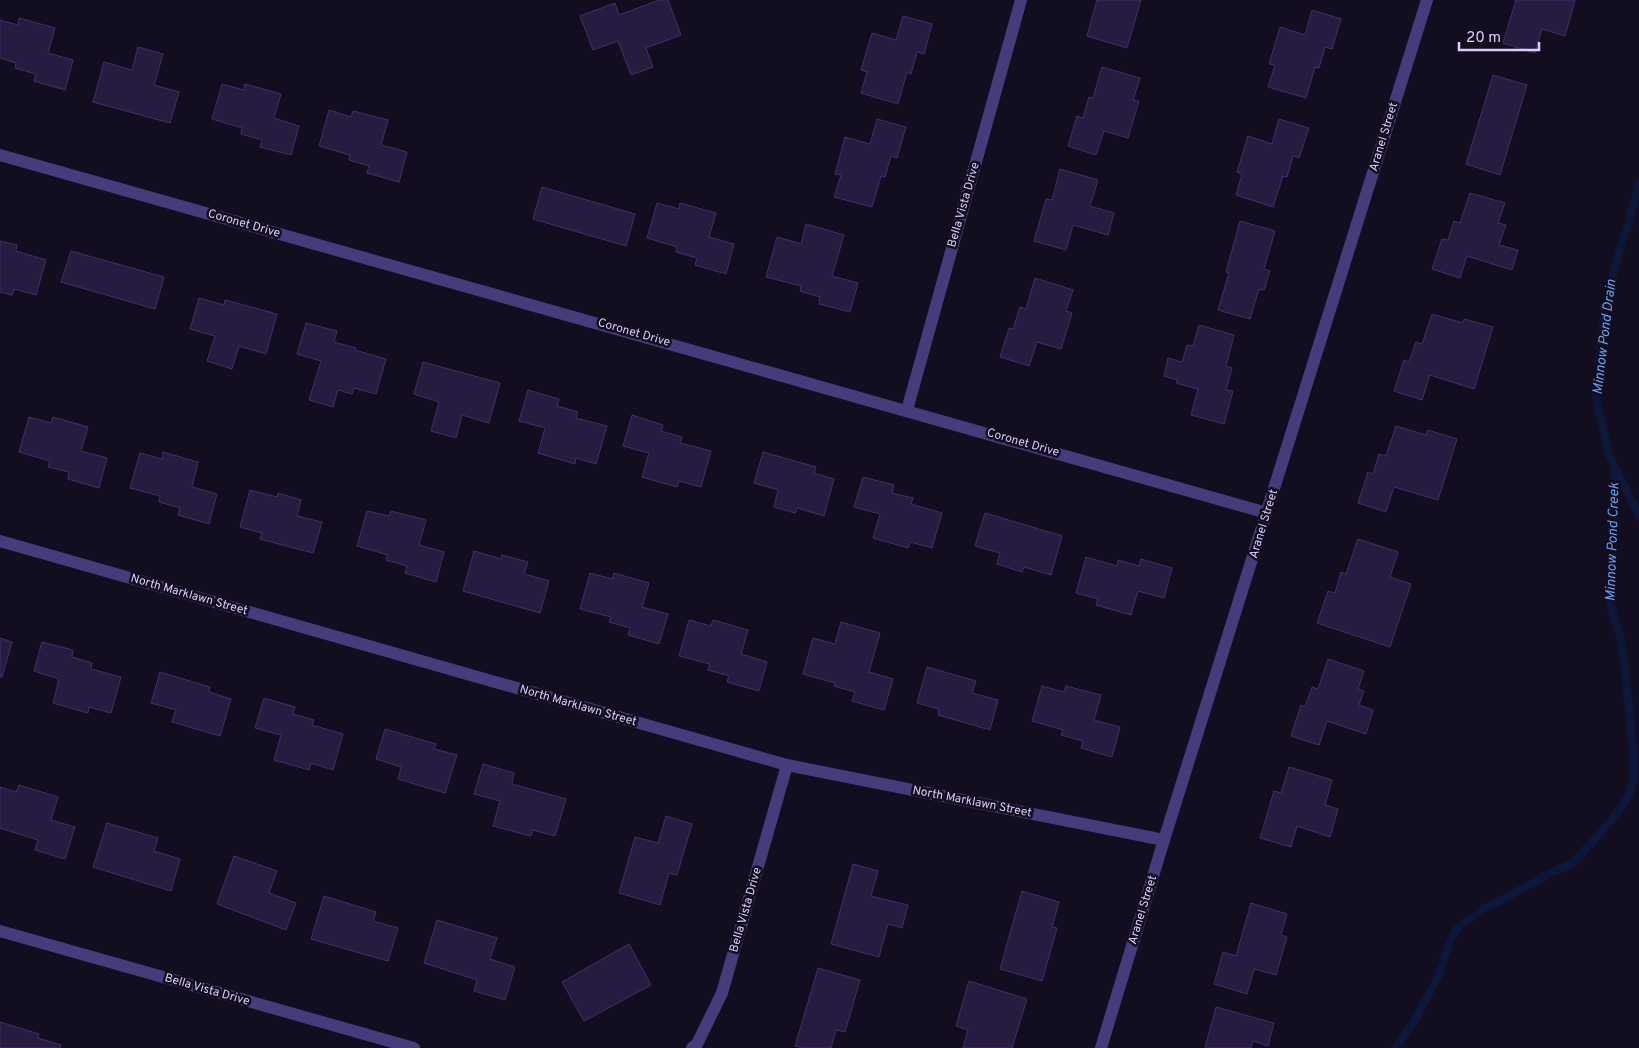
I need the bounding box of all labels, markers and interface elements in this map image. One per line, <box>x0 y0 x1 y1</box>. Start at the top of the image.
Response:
scale bar <box>1459 20 1539 52</box>
text: 20 m <box>1466 29 1501 48</box>
street label: Aranel Street <box>1366 101 1402 173</box>
street label: Bella Vista Drive <box>944 161 984 249</box>
street label: Coronet Drive <box>206 206 282 242</box>
water label: Minnow Pond Drain <box>1589 278 1621 396</box>
street label: Coronet Drive <box>596 315 672 351</box>
street label: Coronet Drive <box>985 425 1061 461</box>
water label: Minnow Pond Creek <box>1602 481 1624 602</box>
street label: Aranel Street <box>1246 488 1282 560</box>
street label: North Marklawn Street <box>129 571 249 619</box>
street label: North Marklawn Street <box>518 682 638 730</box>
street label: North Marklawn Street <box>911 783 1033 821</box>
street label: Bella Vista Drive <box>726 866 766 954</box>
street label: Aranel Street <box>1125 874 1161 946</box>
street label: Bella Vista Drive <box>163 970 251 1010</box>

